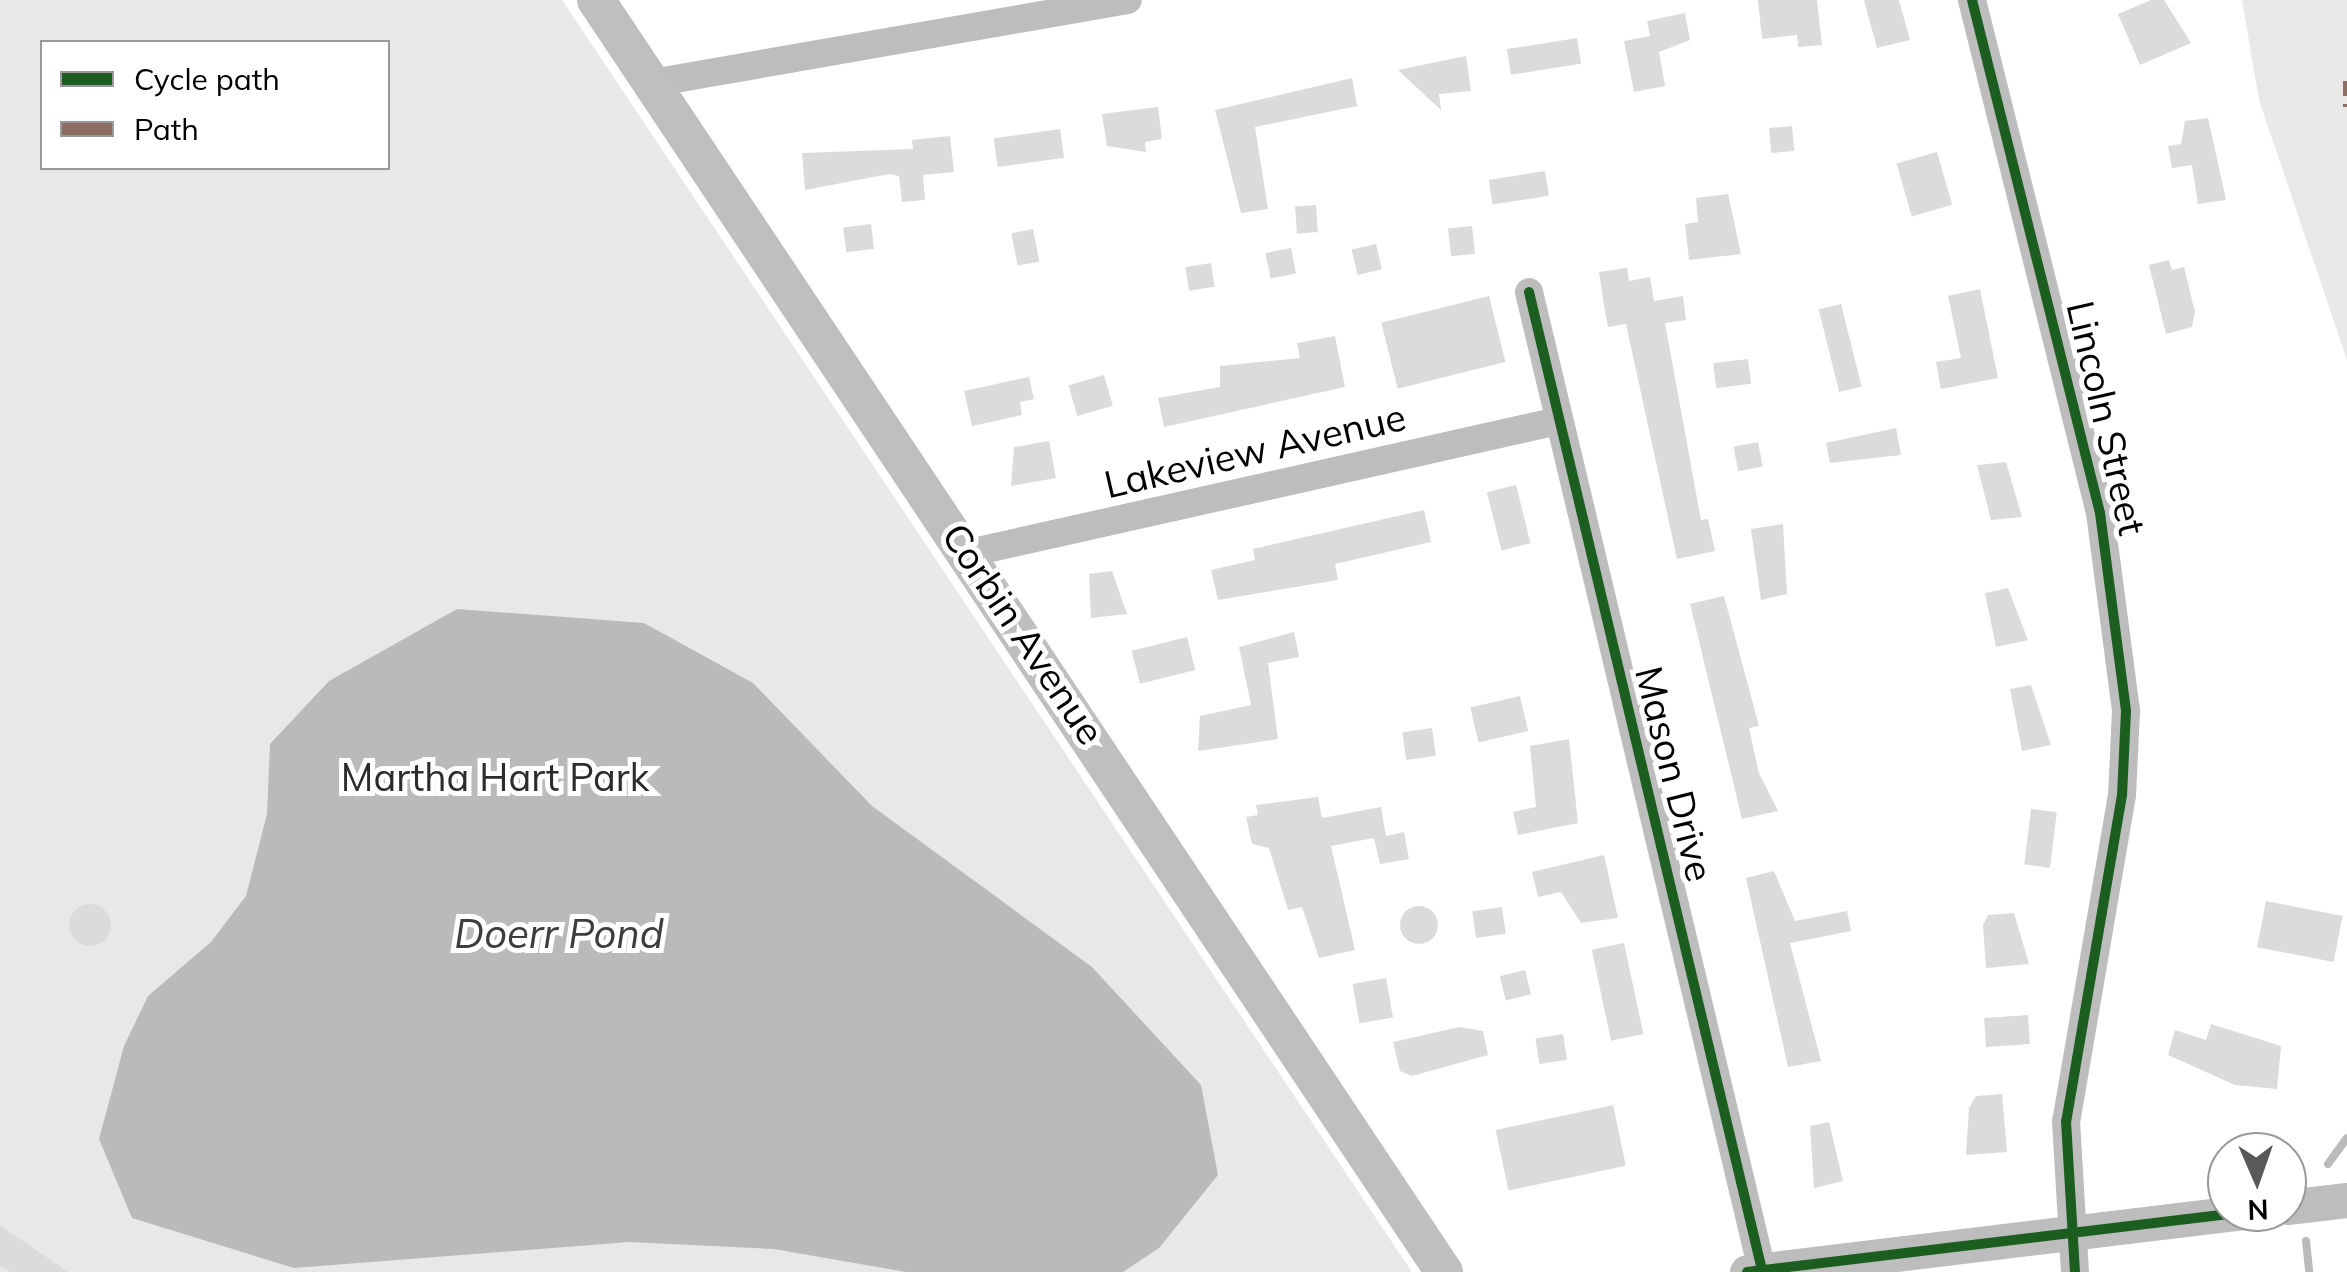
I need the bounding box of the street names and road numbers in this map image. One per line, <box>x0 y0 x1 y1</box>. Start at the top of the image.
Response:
street label: Lincoln Street <box>2057 297 2155 539</box>
street label: Lakeview Avenue <box>1100 394 1410 508</box>
street label: Corbin Avenue <box>932 515 1114 753</box>
street label: Mason Drive <box>1625 662 1723 886</box>

